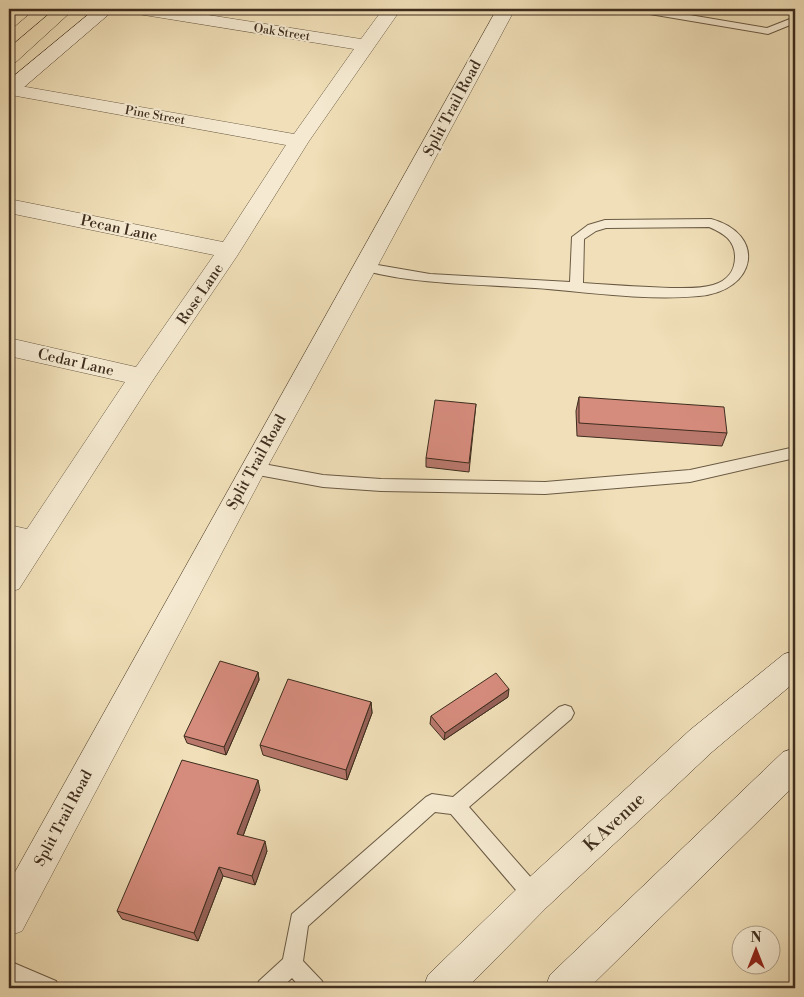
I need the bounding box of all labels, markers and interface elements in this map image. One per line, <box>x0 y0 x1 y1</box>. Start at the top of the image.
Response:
street label: Oak Street <box>253 21 312 44</box>
street label: Split Trail Road <box>419 57 486 160</box>
street label: Pine Street <box>124 103 187 128</box>
street label: Pecan Lane <box>79 211 159 246</box>
street label: Rose Lane <box>173 260 228 329</box>
street label: Cedar Lane <box>36 345 116 380</box>
street label: Split Trail Road <box>222 411 291 513</box>
street label: Split Trail Road <box>30 767 97 870</box>
street label: K Avenue <box>579 788 650 857</box>
north arrow <box>732 924 782 974</box>
text: N <box>750 929 762 947</box>

